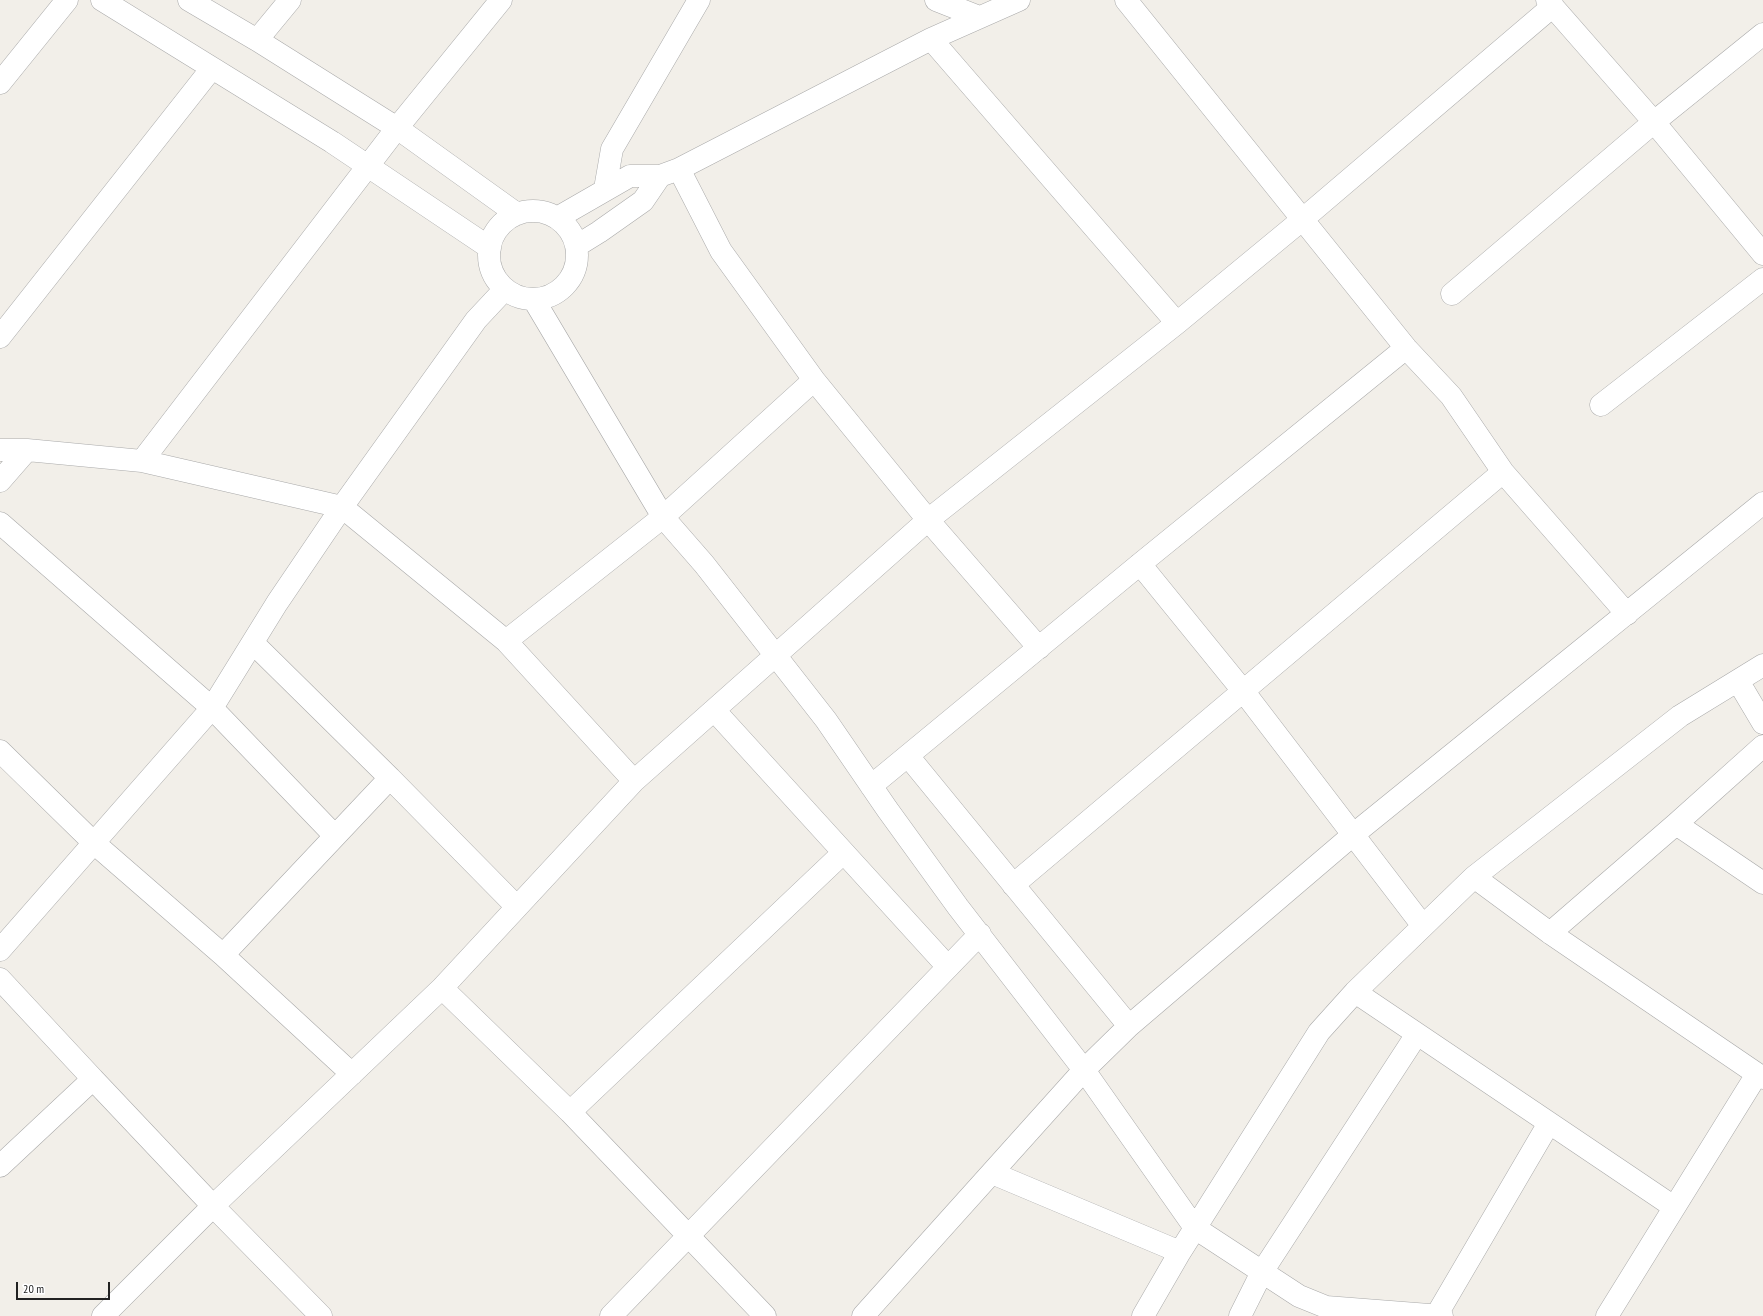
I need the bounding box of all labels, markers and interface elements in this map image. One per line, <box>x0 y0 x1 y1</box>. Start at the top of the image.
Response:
scale bar <box>18 1274 112 1300</box>
text: 20 m <box>23 1281 44 1296</box>

